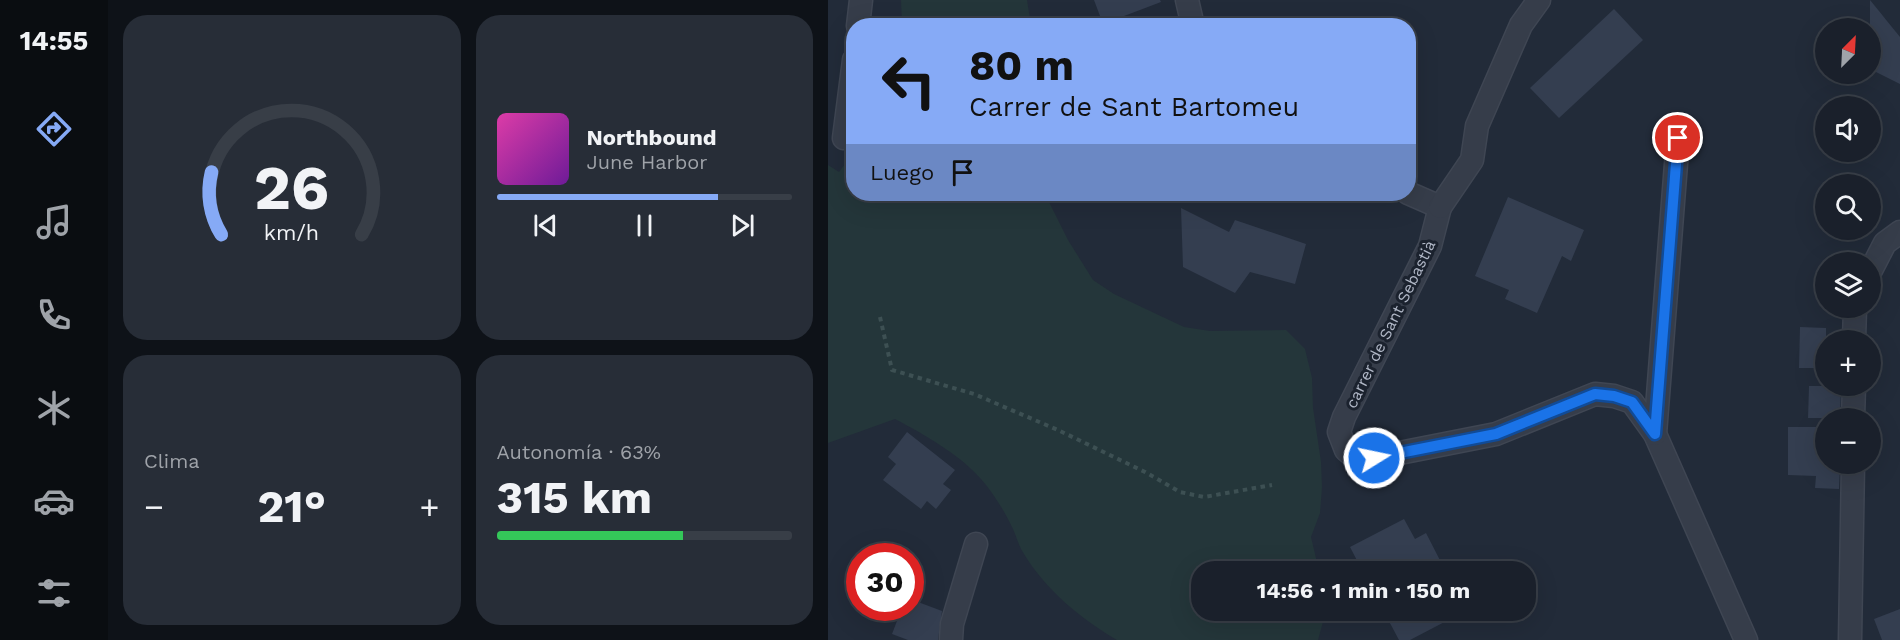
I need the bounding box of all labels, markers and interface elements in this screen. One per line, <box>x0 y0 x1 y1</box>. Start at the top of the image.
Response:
north arrow <box>1815 18 1881 84</box>
map controls <box>1815 18 1881 474</box>
text: 14:55 <box>20 25 88 57</box>
text: 80 m <box>969 41 1074 90</box>
icon: left <box>870 42 948 120</box>
text: Carrer de Sant Bartomeu <box>969 91 1299 123</box>
button: sound <box>1815 96 1881 162</box>
icon: directions <box>33 108 75 150</box>
pin <box>1652 112 1703 163</box>
icon: arrive <box>1661 121 1694 154</box>
text: Northbound <box>587 125 717 150</box>
text: June Harbor <box>587 150 707 174</box>
text: 26 <box>254 151 330 224</box>
icon: arrive <box>946 156 979 189</box>
text: Luego <box>870 160 934 185</box>
button: search <box>1815 174 1881 240</box>
icon: music <box>33 201 75 243</box>
icon: previous <box>529 209 562 242</box>
icon: pause <box>628 209 661 242</box>
icon: next <box>726 209 759 242</box>
text: km/h <box>264 220 319 245</box>
street label: carrer de Sant Sebastià <box>1341 237 1439 411</box>
button: layers <box>1815 252 1881 318</box>
icon: phone <box>33 294 75 336</box>
button: + <box>1815 330 1881 396</box>
icon: climate <box>33 387 75 429</box>
button: − <box>1815 408 1881 474</box>
position arrow <box>1342 426 1406 490</box>
text: Autonomía · 63% <box>497 440 661 464</box>
text: Clima <box>144 449 200 473</box>
text: 315 km <box>497 471 652 524</box>
icon: car <box>33 480 75 522</box>
text: 21° <box>258 480 326 533</box>
text: − <box>144 487 164 526</box>
text: + <box>420 487 440 526</box>
speed limit sign: 30 <box>846 543 924 621</box>
icon: filters <box>33 572 75 614</box>
text: 14:56 · 1 min · 150 m <box>1257 578 1470 603</box>

